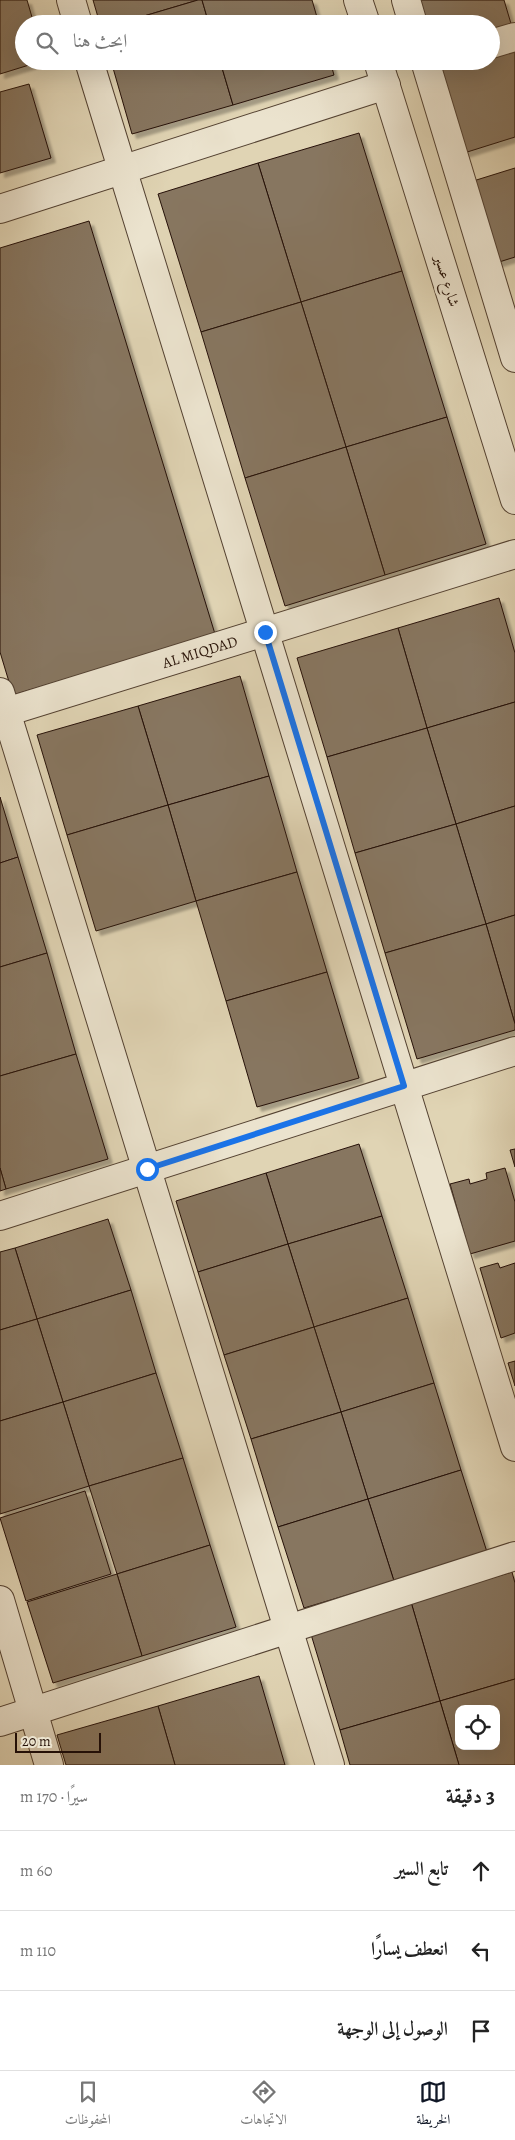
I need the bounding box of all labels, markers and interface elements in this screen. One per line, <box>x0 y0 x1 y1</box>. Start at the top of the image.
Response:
search box <box>15 15 500 70</box>
text: ابحث هنا <box>73 28 127 54</box>
icon: search <box>33 29 61 57</box>
street label: شارع عسير <box>426 251 464 310</box>
route end <box>254 621 277 644</box>
street label: AL MIQDAD <box>159 631 240 673</box>
route start <box>136 1158 159 1181</box>
map controls <box>455 1705 500 1750</box>
button: locate <box>455 1705 500 1750</box>
scale bar <box>15 1730 101 1753</box>
text: 20 m <box>22 1732 51 1751</box>
text: 3 دقيقة <box>446 1782 495 1810</box>
text: سيرًا · 170 m <box>20 1786 88 1808</box>
text: تابع السير <box>395 1856 448 1882</box>
icon: ahead <box>467 1857 495 1885</box>
text: 60 m <box>20 1860 52 1882</box>
text: انعطف يسارًا <box>371 1936 448 1962</box>
icon: left <box>467 1937 495 1965</box>
text: 110 m <box>20 1940 56 1962</box>
text: الوصول إلى الوجهة <box>337 2016 448 2042</box>
icon: arrive <box>467 2017 495 2045</box>
tab: المحفوظات <box>65 2078 111 2133</box>
tab: الاتجاهات <box>240 2078 287 2133</box>
tab: الخريطة <box>416 2078 450 2133</box>

